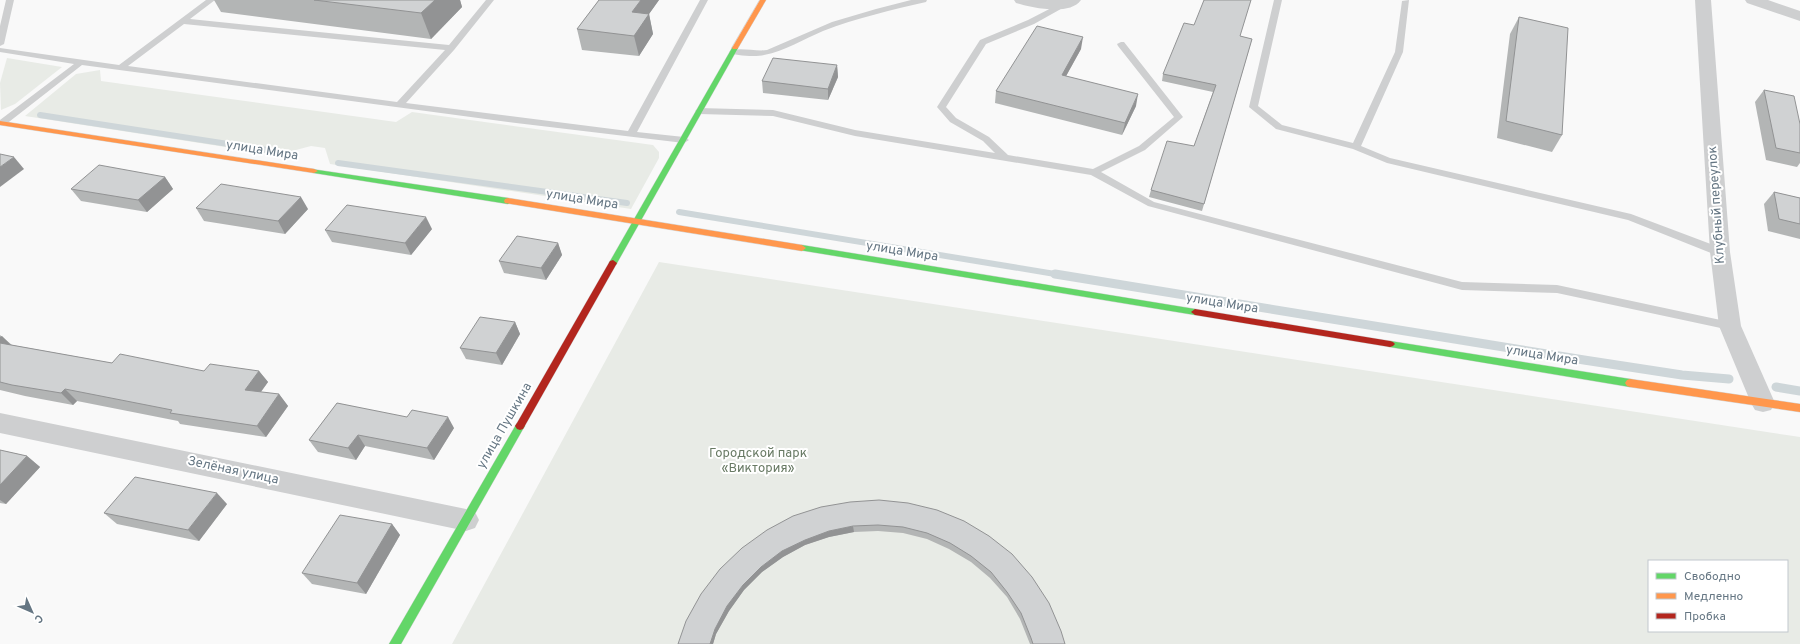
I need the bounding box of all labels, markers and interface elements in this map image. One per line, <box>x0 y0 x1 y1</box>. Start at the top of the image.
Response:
street label: улица Мира <box>225 137 299 165</box>
street label: Клубный переулок <box>1705 145 1729 265</box>
street label: улица Мира <box>545 186 619 214</box>
street label: улица Мира <box>865 238 939 266</box>
street label: улица Мира <box>1185 290 1259 318</box>
street label: улица Мира <box>1505 342 1579 370</box>
street label: улица Пушкина <box>474 380 536 472</box>
park label: Городской парк «Виктория» <box>709 446 807 477</box>
street label: Зелёная улица <box>186 454 280 488</box>
legend <box>1648 560 1788 632</box>
text: Свободно <box>1684 569 1741 585</box>
text: Медленно <box>1684 589 1744 605</box>
north arrow <box>12 592 52 632</box>
text: Пробка <box>1684 609 1726 625</box>
text: С <box>31 611 46 626</box>

